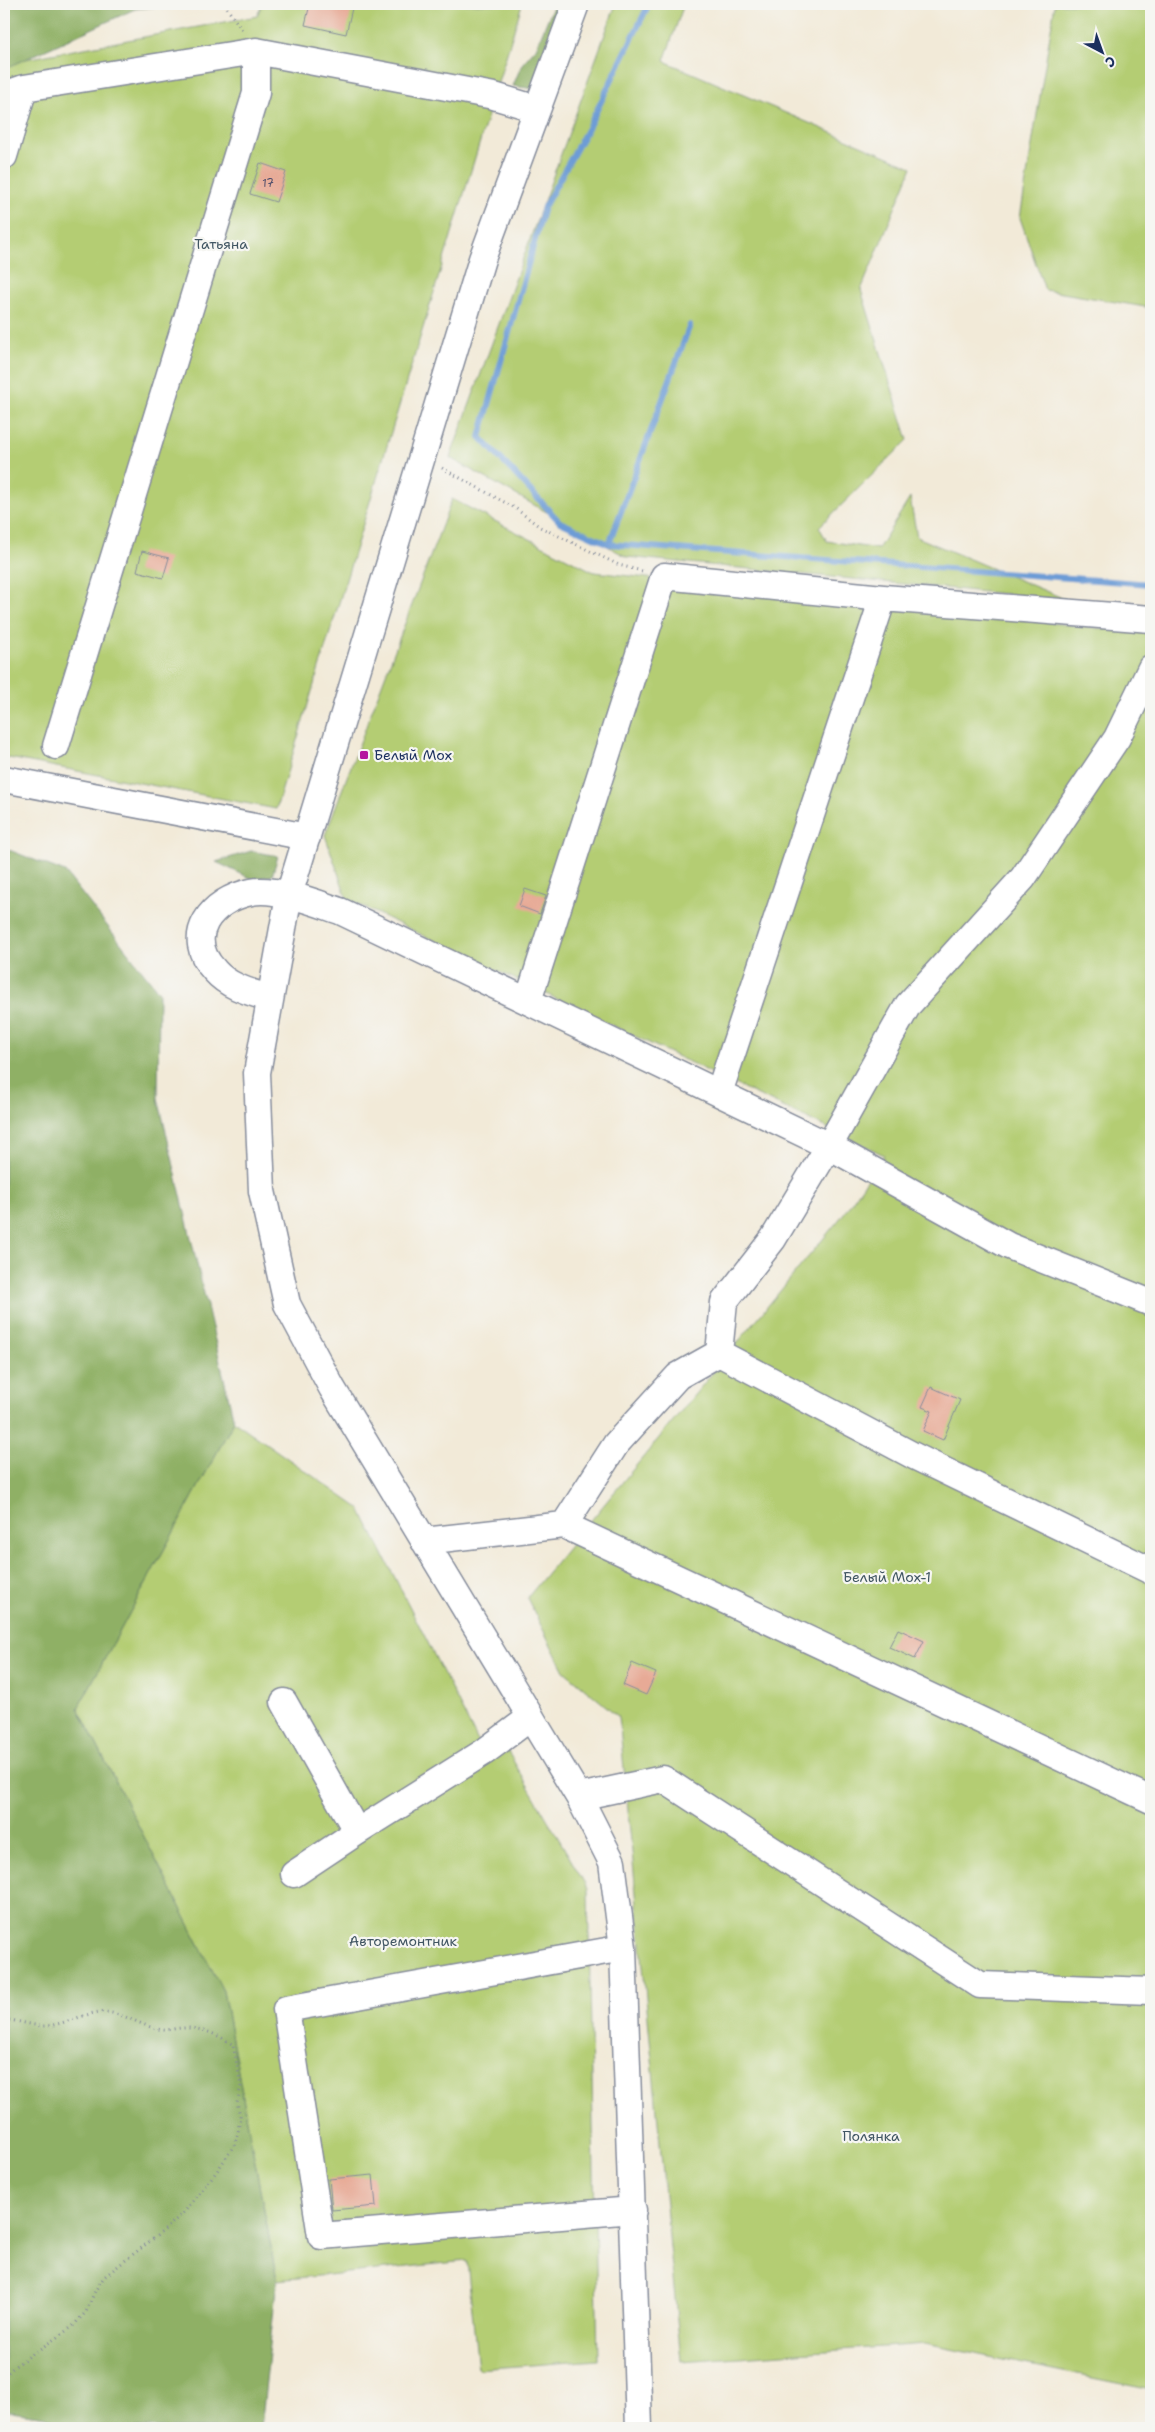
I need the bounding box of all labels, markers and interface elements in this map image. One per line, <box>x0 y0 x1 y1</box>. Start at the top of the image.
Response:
north arrow <box>1078 28 1128 78</box>
text: С <box>1101 52 1120 71</box>
house number: 17 <box>262 176 274 191</box>
park label: Татьяна <box>194 235 248 253</box>
place label: Белый Мох <box>374 746 452 764</box>
marker: Белый Мох <box>358 749 370 761</box>
park label: Белый Мох-1 <box>843 1568 931 1586</box>
park label: Авторемонтник <box>349 1932 458 1950</box>
park label: Полянка <box>842 2127 900 2145</box>

